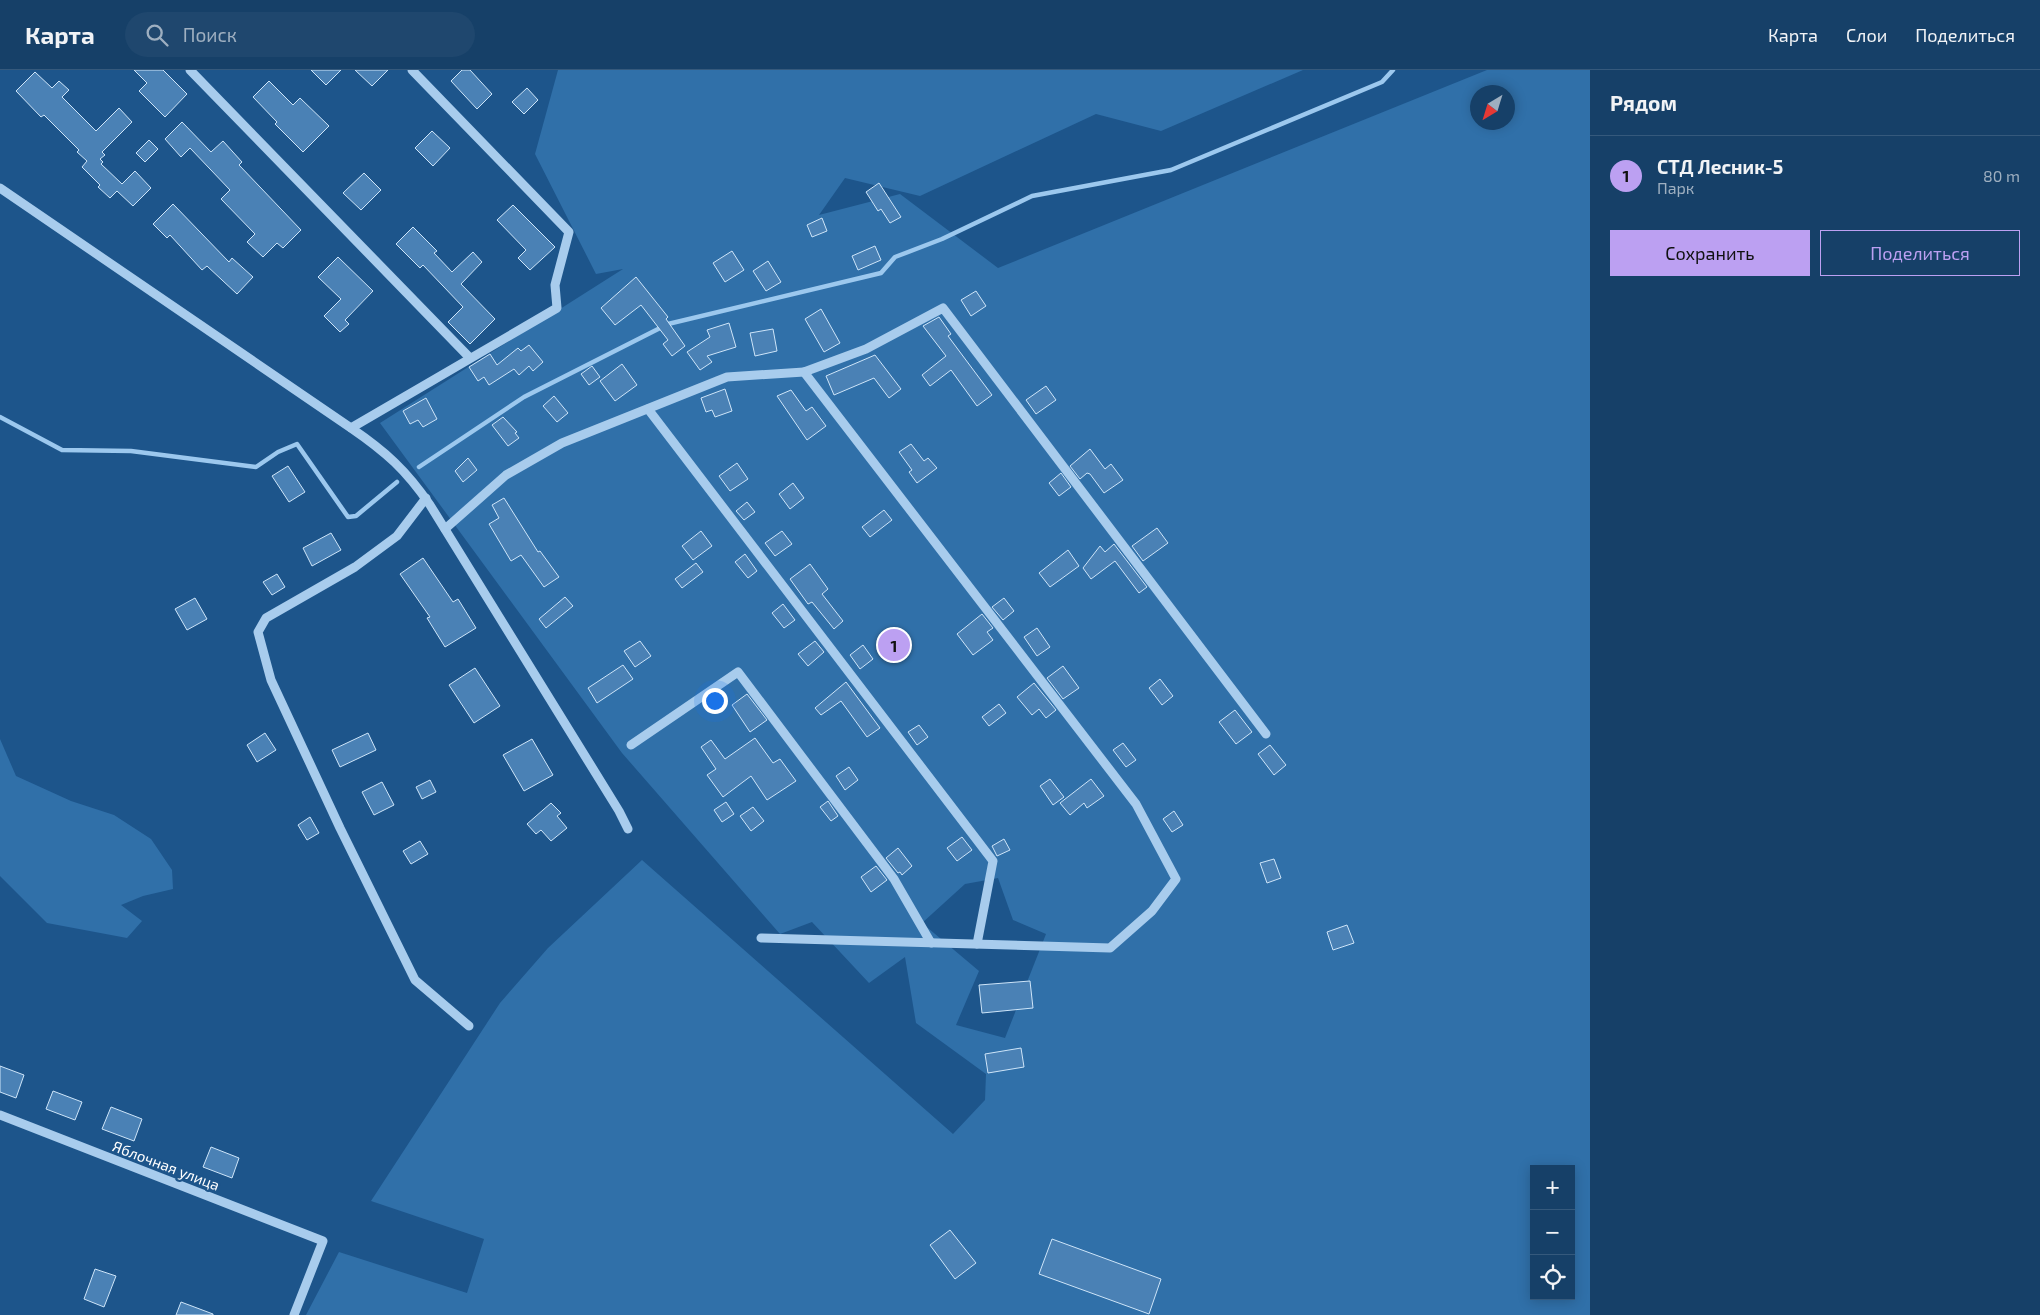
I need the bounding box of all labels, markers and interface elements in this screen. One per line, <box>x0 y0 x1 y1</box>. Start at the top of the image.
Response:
search box <box>125 12 475 57</box>
text: Карта <box>25 20 95 49</box>
icon: search <box>143 21 171 49</box>
text: Поиск <box>183 23 237 46</box>
text: Карта <box>1768 24 1818 46</box>
text: Слои <box>1846 24 1887 46</box>
text: Поделиться <box>1915 24 2015 46</box>
north arrow <box>1470 85 1515 130</box>
text: Рядом <box>1610 90 1677 115</box>
text: СТД Лесник-5 <box>1657 155 1783 178</box>
text: 1 <box>1623 166 1629 185</box>
text: 80 m <box>1983 166 2020 185</box>
text: Парк <box>1657 178 1694 197</box>
button: Сохранить <box>1610 230 1810 276</box>
button: Поделиться <box>1820 230 2020 276</box>
pin: 1 <box>878 626 910 664</box>
your location <box>702 688 728 714</box>
street label: Яблочная улица <box>110 1136 222 1195</box>
map controls <box>1530 1165 1575 1300</box>
button: + <box>1530 1165 1575 1210</box>
button: − <box>1530 1210 1575 1255</box>
button: locate <box>1530 1255 1575 1300</box>

